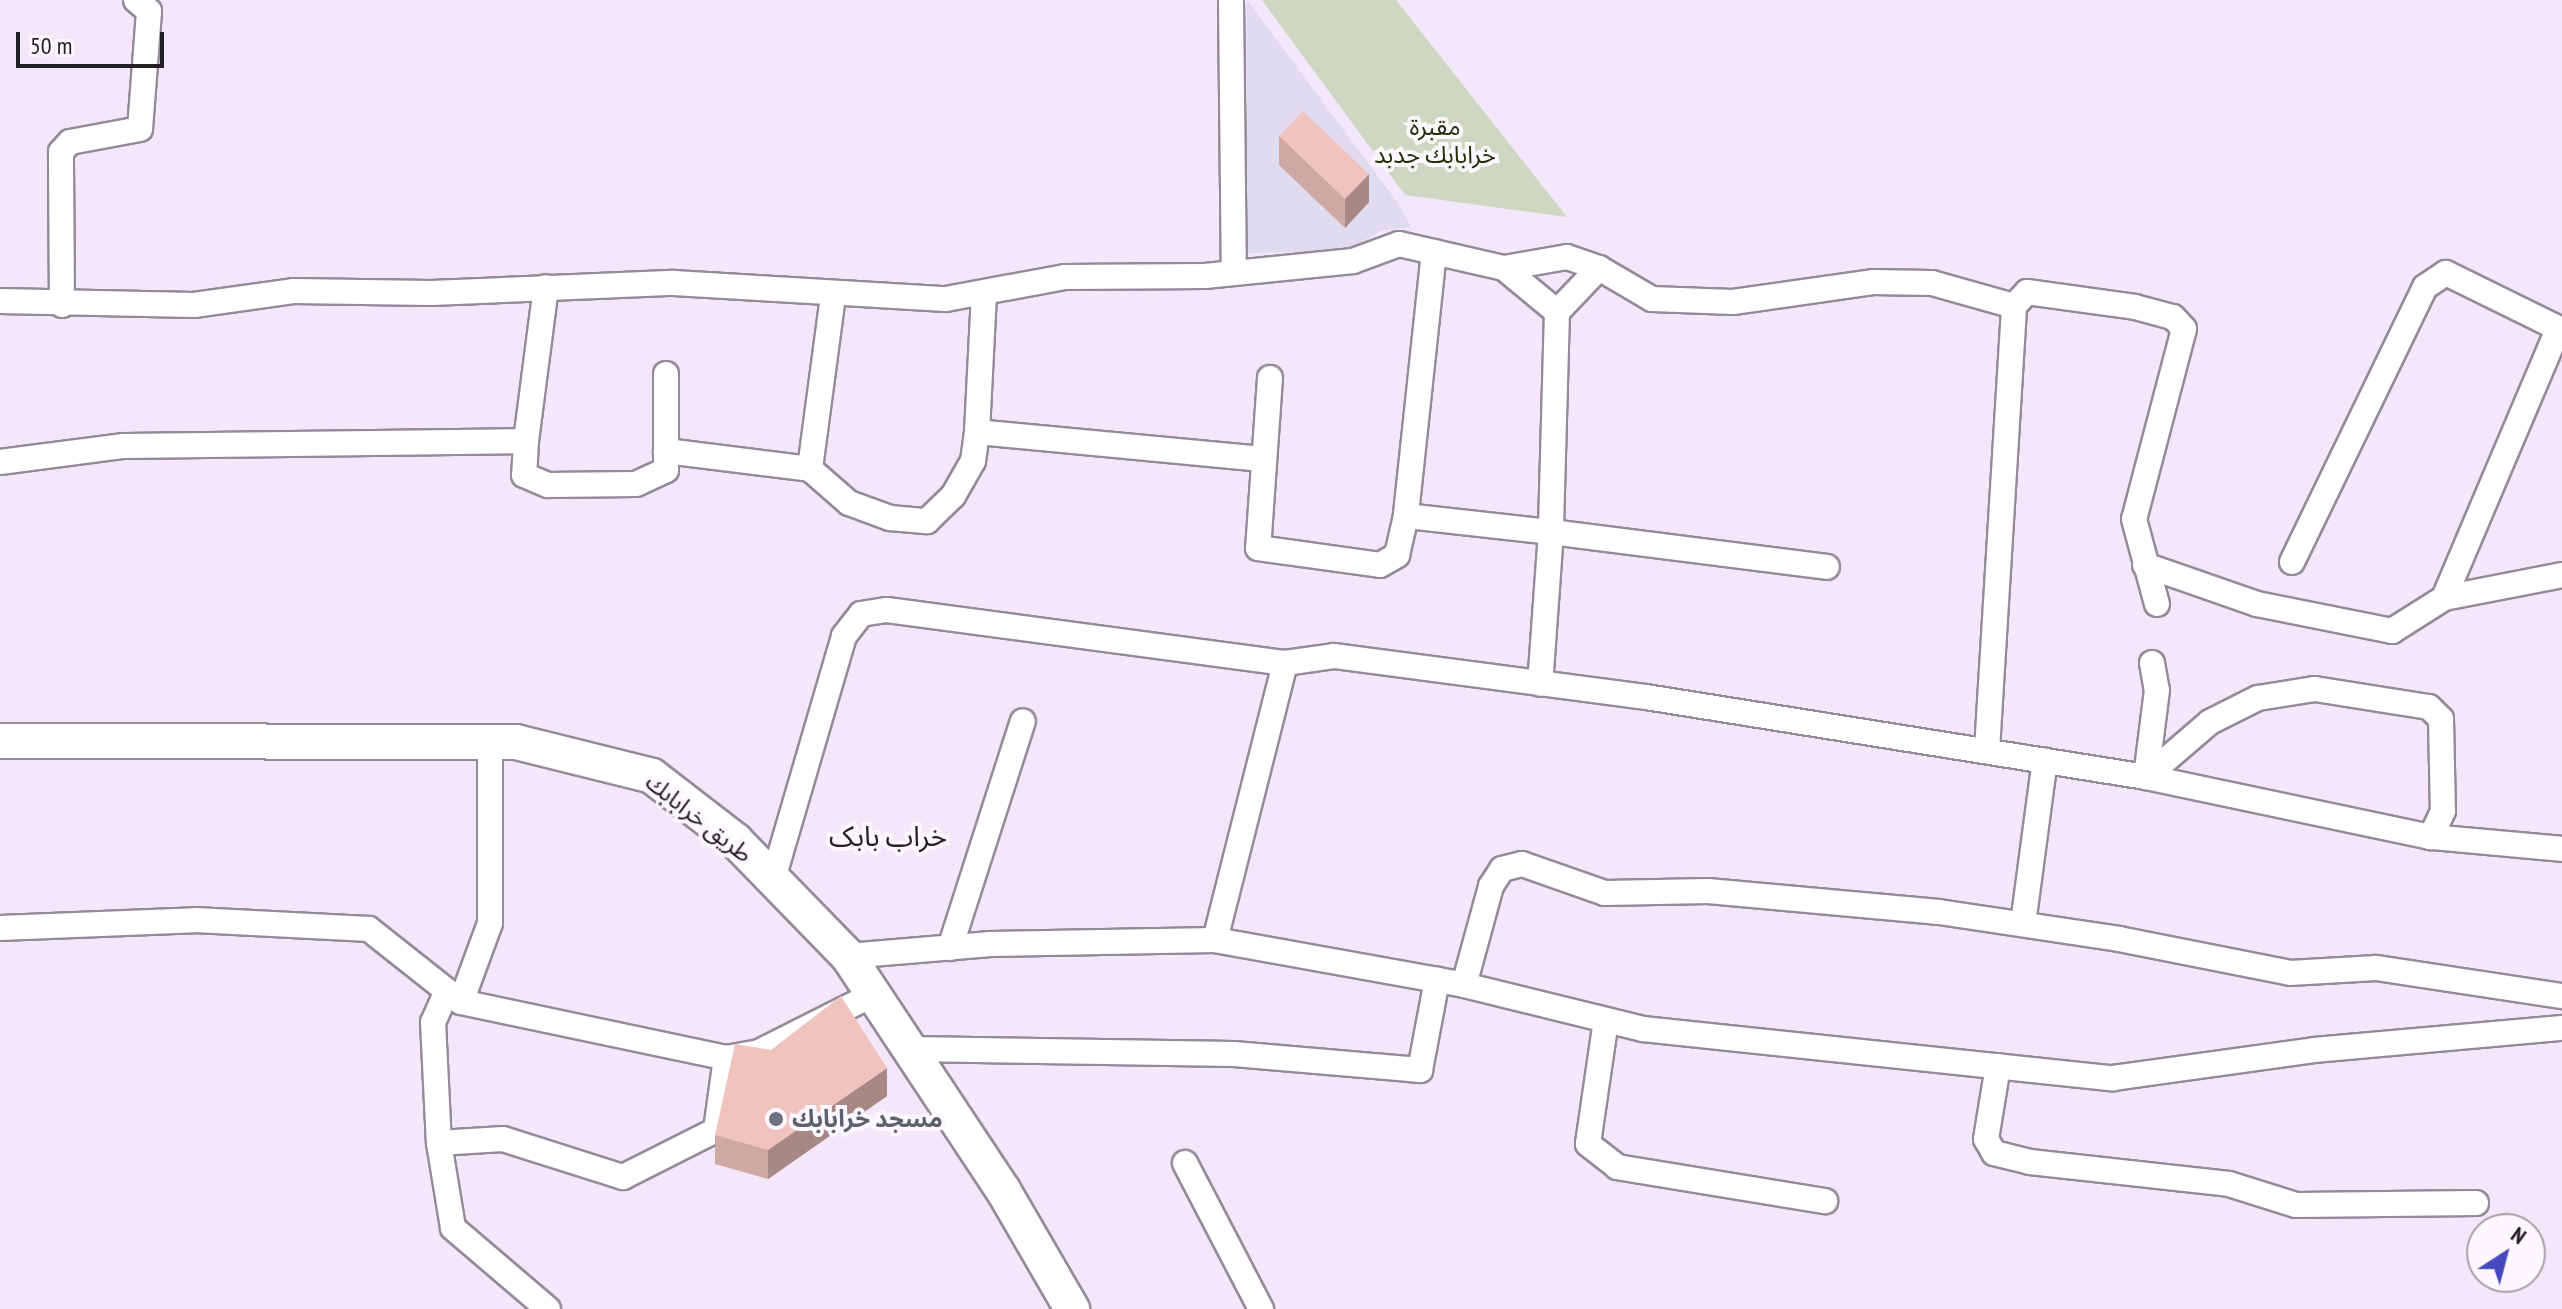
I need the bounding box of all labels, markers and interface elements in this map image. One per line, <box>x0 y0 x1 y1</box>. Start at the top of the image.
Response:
scale bar <box>20 16 168 66</box>
text: 50 m <box>30 30 72 61</box>
park label: مقبرة خرابابك جدبد <box>1374 113 1496 169</box>
street label: طريق خرابابك <box>640 767 758 869</box>
district label: خراب بابک <box>829 819 947 853</box>
place label: مسجد خرابابك <box>792 1105 943 1133</box>
marker: مسجد خرابابك <box>767 1110 785 1128</box>
north arrow <box>2466 1213 2546 1293</box>
text: N <box>2506 1220 2532 1250</box>

